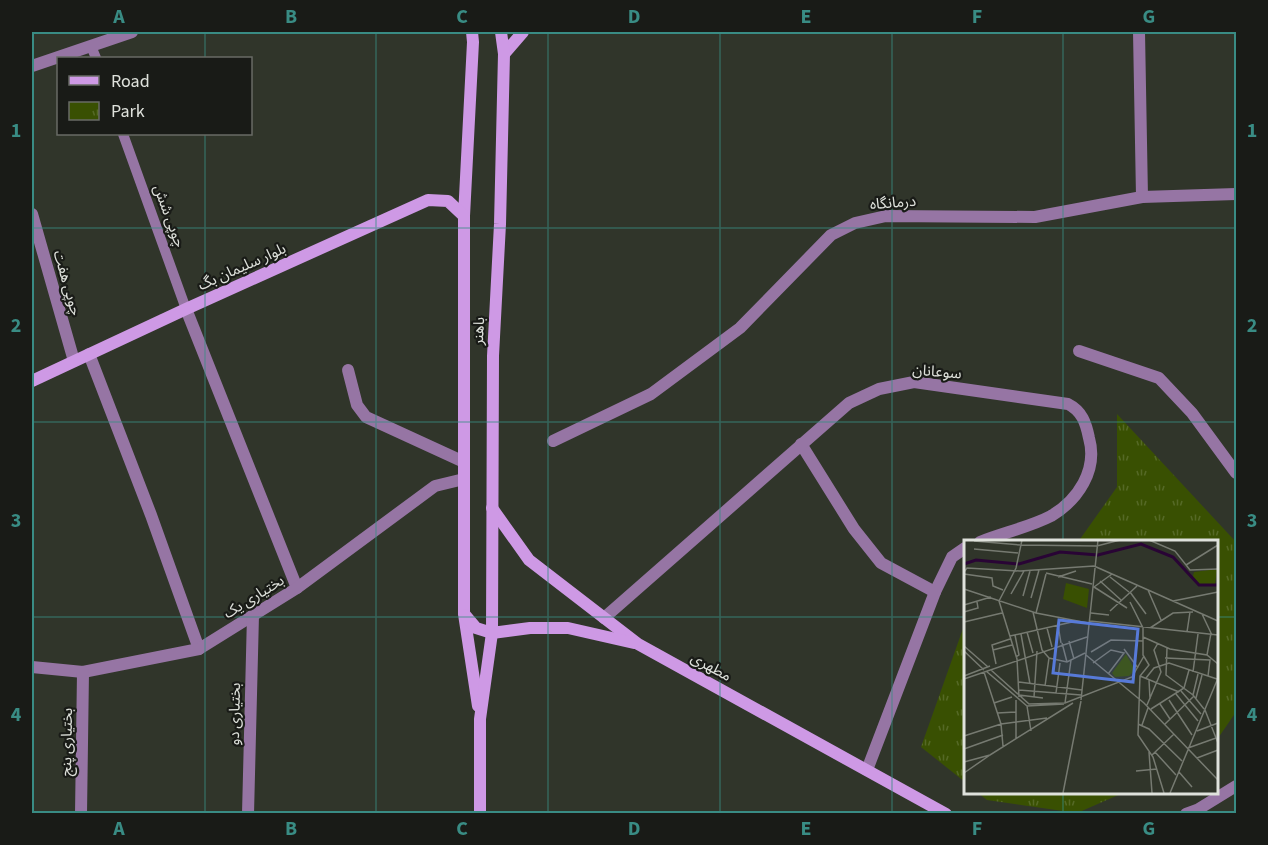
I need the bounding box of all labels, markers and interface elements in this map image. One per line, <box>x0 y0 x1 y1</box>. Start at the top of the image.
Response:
text: A <box>112 3 125 31</box>
text: B <box>285 3 297 31</box>
text: C <box>456 3 468 31</box>
text: D <box>628 3 640 31</box>
text: E <box>801 3 811 31</box>
text: F <box>972 3 982 31</box>
text: G <box>1143 3 1155 31</box>
legend <box>57 57 252 135</box>
text: Road <box>111 69 150 94</box>
text: Park <box>111 99 145 124</box>
text: 1 <box>11 117 21 145</box>
text: 1 <box>1247 117 1257 145</box>
street label: چوپی شش <box>148 182 190 250</box>
street label: درمانگاه <box>869 191 917 215</box>
street label: بلوار سلیمان بگ <box>195 238 289 296</box>
street label: چوپی هفت <box>48 248 86 318</box>
text: 2 <box>11 312 21 340</box>
text: 2 <box>1247 312 1257 340</box>
street label: باهنر <box>468 316 490 347</box>
street label: سوعانان <box>911 359 963 385</box>
text: 3 <box>11 507 21 535</box>
text: 3 <box>1247 507 1257 535</box>
inset map <box>964 540 1217 794</box>
street label: بختیاری یک <box>220 570 288 624</box>
street label: مطهری <box>687 647 735 687</box>
street label: بختیاری دو <box>224 682 246 746</box>
text: 4 <box>11 701 22 729</box>
text: 4 <box>1247 701 1258 729</box>
street label: بختیاری پنج <box>56 708 79 776</box>
text: A <box>112 815 125 843</box>
text: B <box>285 815 297 843</box>
text: C <box>456 815 468 843</box>
text: D <box>628 815 640 843</box>
text: E <box>801 815 811 843</box>
text: F <box>972 815 982 843</box>
text: G <box>1143 815 1155 843</box>

